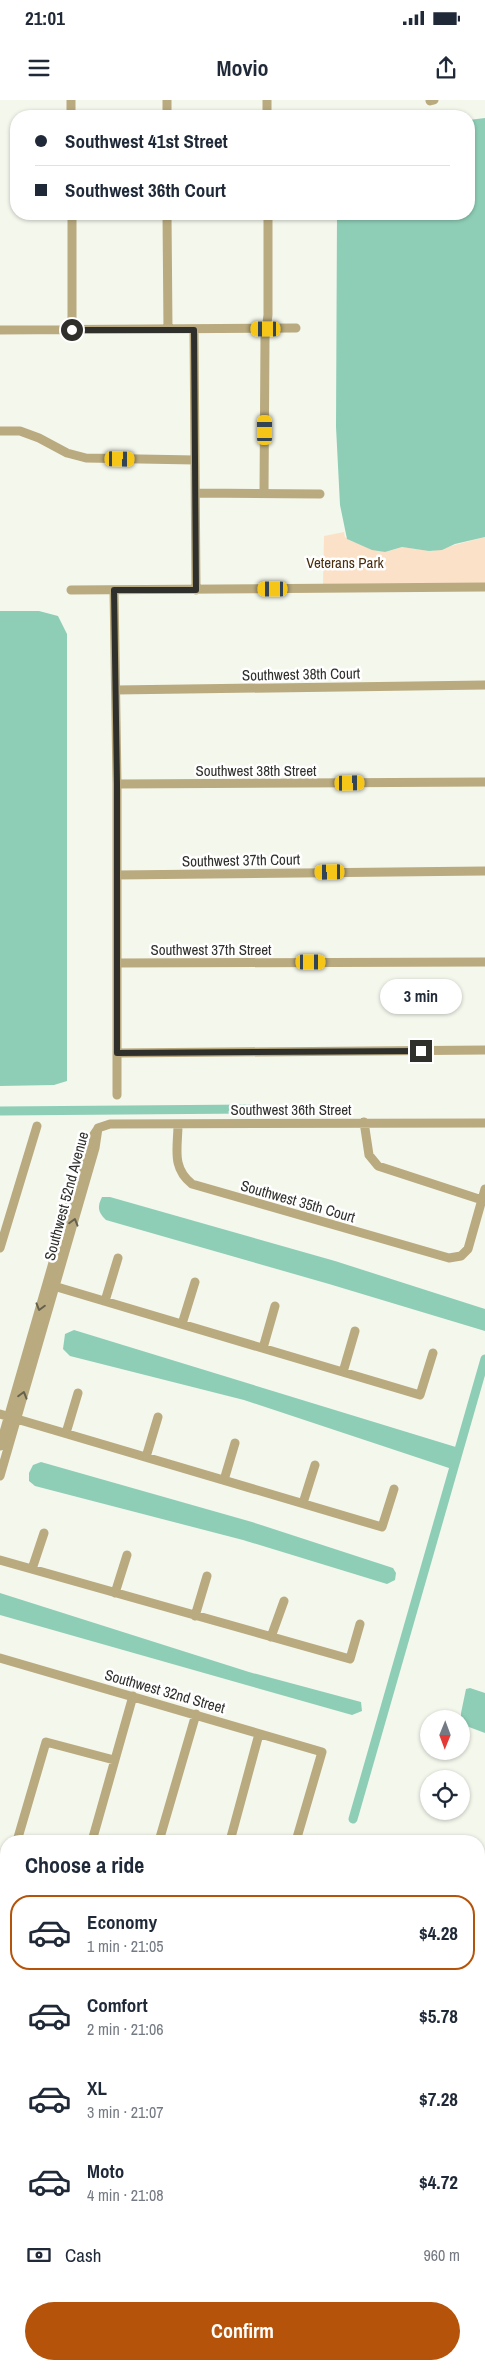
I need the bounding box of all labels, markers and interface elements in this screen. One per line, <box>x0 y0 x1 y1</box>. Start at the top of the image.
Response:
text: 21:01 <box>25 5 65 31</box>
text: Movio <box>216 53 269 83</box>
icon: menu <box>25 54 53 82</box>
icon: share <box>432 54 460 82</box>
text: Southwest 41st Street <box>65 128 228 154</box>
text: Southwest 36th Court <box>65 177 226 203</box>
route start <box>61 319 83 341</box>
car <box>251 322 281 337</box>
car <box>257 415 272 445</box>
car <box>104 451 135 467</box>
park label: Veterans Park <box>306 552 384 573</box>
car <box>258 582 288 597</box>
street label: Southwest 38th Court <box>242 662 361 686</box>
street label: Southwest 38th Street <box>195 760 317 781</box>
car <box>334 775 365 791</box>
street label: Southwest 37th Court <box>182 848 301 872</box>
car <box>314 864 345 880</box>
street label: Southwest 37th Street <box>150 939 272 960</box>
car <box>296 955 326 970</box>
callout: 3 min <box>380 978 462 1014</box>
text: 3 min <box>404 985 438 1007</box>
route end <box>410 1040 432 1062</box>
street label: Southwest 36th Street <box>230 1099 352 1120</box>
street label: Southwest 52nd Avenue <box>39 1129 93 1263</box>
street label: Southwest 35th Court <box>238 1175 358 1228</box>
one-way arrow <box>68 1219 78 1227</box>
one-way arrow <box>36 1302 46 1310</box>
one-way arrow <box>18 1392 28 1400</box>
street label: Southwest 32nd Street <box>102 1664 228 1718</box>
north arrow <box>420 1710 470 1760</box>
map controls <box>420 1710 470 1820</box>
button: locate <box>420 1770 470 1820</box>
text: Choose a ride <box>25 1850 144 1880</box>
text: Economy <box>87 1909 157 1935</box>
icon: car <box>27 1910 72 1955</box>
text: $4.28 <box>419 1920 458 1946</box>
text: 1 min · 21:05 <box>87 1935 164 1957</box>
text: Comfort <box>87 1992 148 2018</box>
icon: car <box>27 1993 72 2038</box>
text: $5.78 <box>419 2003 458 2029</box>
text: 2 min · 21:06 <box>87 2018 164 2040</box>
text: XL <box>87 2075 107 2101</box>
icon: car <box>27 2076 72 2121</box>
text: $7.28 <box>419 2086 458 2112</box>
text: 3 min · 21:07 <box>87 2101 164 2123</box>
text: Moto <box>87 2158 124 2184</box>
icon: car <box>27 2159 72 2204</box>
text: $4.72 <box>419 2169 458 2195</box>
text: 4 min · 21:08 <box>87 2184 164 2206</box>
icon: cash <box>25 2241 53 2269</box>
text: Cash <box>65 2242 101 2268</box>
text: 960 m <box>424 2244 460 2266</box>
button: Confirm <box>25 2302 460 2360</box>

